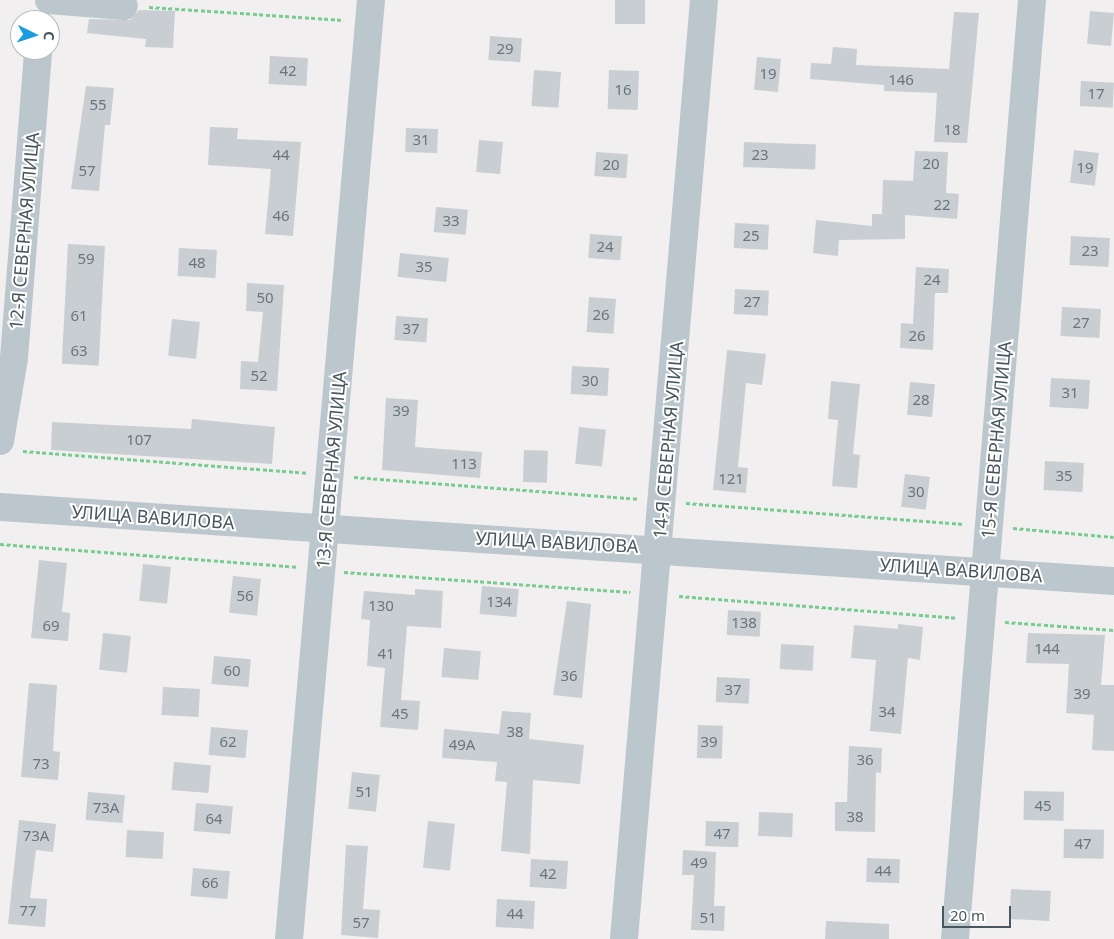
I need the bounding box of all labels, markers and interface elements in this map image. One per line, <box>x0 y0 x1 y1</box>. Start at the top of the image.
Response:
north arrow <box>10 10 60 60</box>
text: С <box>40 31 59 41</box>
house number: 29 <box>496 40 514 58</box>
house number: 42 <box>279 62 297 80</box>
house number: 19 <box>759 65 777 83</box>
house number: 146 <box>888 71 914 89</box>
house number: 16 <box>614 81 632 99</box>
house number: 17 <box>1087 85 1105 103</box>
house number: 55 <box>89 96 107 114</box>
house number: 18 <box>943 121 961 139</box>
street label: 12-Я СЕВЕРНАЯ УЛИЦА <box>5 131 43 331</box>
house number: 31 <box>412 131 430 149</box>
house number: 44 <box>272 146 290 164</box>
house number: 23 <box>751 146 769 164</box>
house number: 20 <box>922 155 940 173</box>
house number: 20 <box>602 156 620 174</box>
house number: 19 <box>1076 159 1094 177</box>
house number: 57 <box>78 162 96 180</box>
house number: 22 <box>933 196 951 214</box>
house number: 46 <box>272 207 290 225</box>
house number: 33 <box>442 212 460 230</box>
house number: 25 <box>742 227 760 245</box>
house number: 24 <box>596 238 614 256</box>
house number: 23 <box>1081 242 1099 260</box>
house number: 59 <box>77 250 95 268</box>
house number: 48 <box>188 254 206 272</box>
house number: 35 <box>415 258 433 276</box>
house number: 24 <box>923 271 941 289</box>
house number: 50 <box>256 289 274 307</box>
house number: 27 <box>743 293 761 311</box>
house number: 26 <box>592 306 610 324</box>
house number: 61 <box>70 307 88 325</box>
house number: 27 <box>1072 314 1090 332</box>
house number: 37 <box>402 320 420 338</box>
house number: 26 <box>908 327 926 345</box>
street label: 14-Я СЕВЕРНАЯ УЛИЦА <box>649 340 687 540</box>
street label: 15-Я СЕВЕРНАЯ УЛИЦА <box>977 340 1015 540</box>
house number: 63 <box>70 342 88 360</box>
house number: 52 <box>250 367 268 385</box>
street label: 13-Я СЕВЕРНАЯ УЛИЦА <box>312 370 350 570</box>
house number: 30 <box>581 372 599 390</box>
house number: 31 <box>1061 384 1079 402</box>
house number: 28 <box>912 391 930 409</box>
house number: 39 <box>392 402 410 420</box>
house number: 107 <box>126 431 152 449</box>
house number: 113 <box>451 455 477 473</box>
house number: 35 <box>1055 467 1073 485</box>
house number: 121 <box>718 470 744 488</box>
house number: 30 <box>907 483 925 501</box>
street label: УЛИЦА ВАВИЛОВА <box>71 501 235 533</box>
street label: УЛИЦА ВАВИЛОВА <box>475 527 639 557</box>
street label: УЛИЦА ВАВИЛОВА <box>879 554 1043 586</box>
house number: 56 <box>236 587 254 605</box>
house number: 134 <box>486 593 512 611</box>
house number: 130 <box>368 597 394 615</box>
house number: 138 <box>731 614 757 632</box>
house number: 69 <box>42 617 60 635</box>
house number: 144 <box>1034 640 1060 658</box>
house number: 41 <box>377 645 395 663</box>
house number: 60 <box>223 662 241 680</box>
house number: 36 <box>560 667 578 685</box>
house number: 37 <box>724 681 742 699</box>
house number: 39 <box>1073 685 1091 703</box>
house number: 34 <box>878 703 896 721</box>
house number: 45 <box>391 705 409 723</box>
house number: 38 <box>506 723 524 741</box>
house number: 62 <box>219 733 237 751</box>
house number: 39 <box>700 733 718 751</box>
house number: 49A <box>449 736 475 754</box>
house number: 36 <box>856 751 874 769</box>
house number: 73 <box>32 755 50 773</box>
house number: 51 <box>355 783 373 801</box>
house number: 45 <box>1034 797 1052 815</box>
house number: 73А <box>93 799 119 817</box>
house number: 38 <box>846 808 864 826</box>
house number: 64 <box>205 810 223 828</box>
house number: 47 <box>713 825 731 843</box>
house number: 73A <box>23 827 49 845</box>
house number: 47 <box>1074 835 1092 853</box>
house number: 49 <box>690 854 708 872</box>
house number: 44 <box>874 862 892 880</box>
house number: 42 <box>539 865 557 883</box>
house number: 66 <box>201 874 219 892</box>
scale bar <box>944 896 1013 928</box>
house number: 77 <box>19 902 37 920</box>
house number: 44 <box>506 905 524 923</box>
text: 20 m <box>950 905 985 925</box>
house number: 51 <box>699 909 717 927</box>
house number: 57 <box>352 914 370 932</box>

